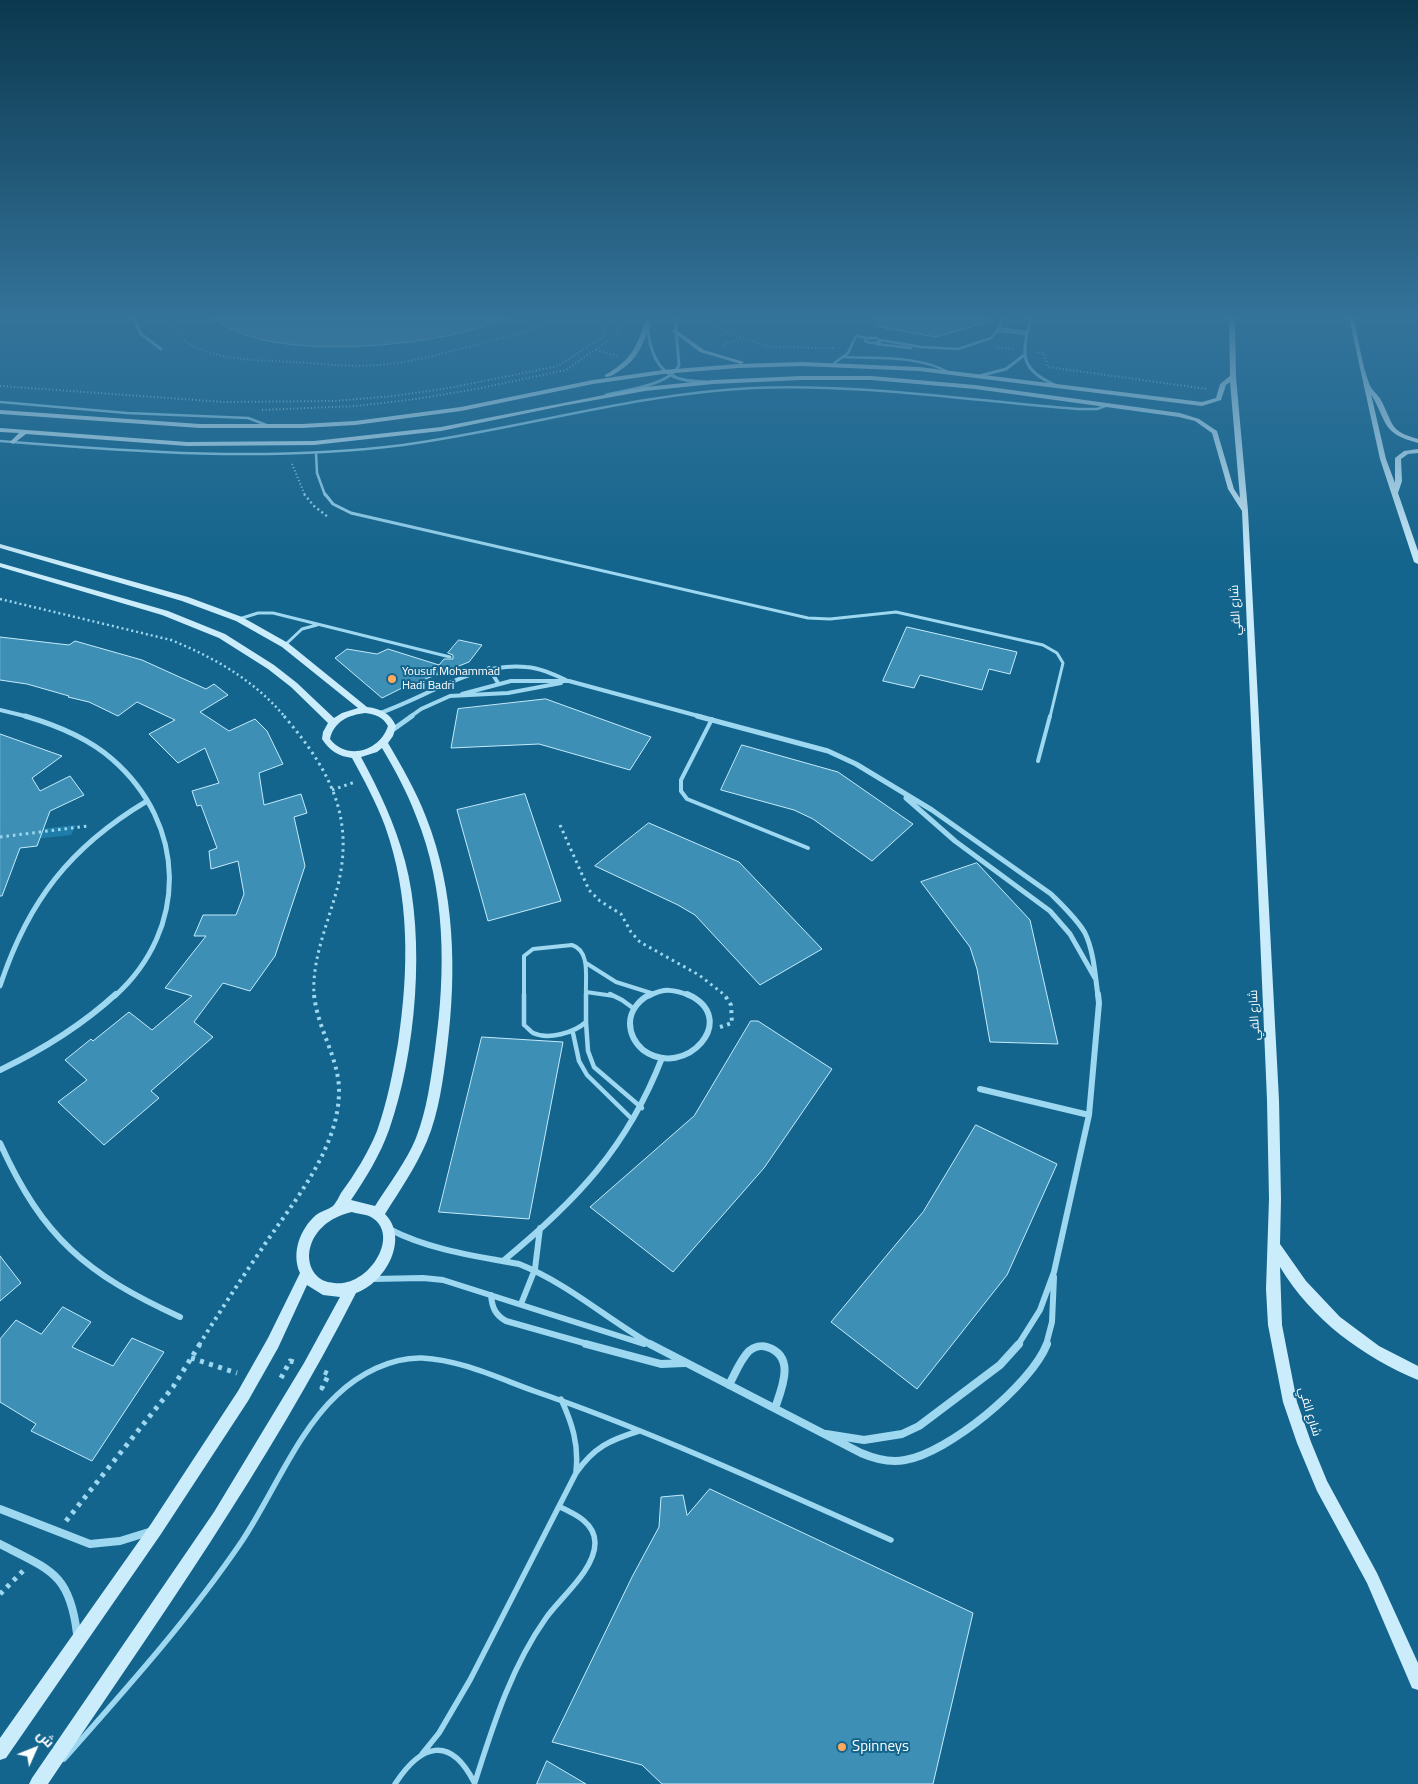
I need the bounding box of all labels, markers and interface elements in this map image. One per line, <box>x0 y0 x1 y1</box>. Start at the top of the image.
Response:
street label: شارع الفي <box>1227 584 1245 636</box>
place label: Yousuf Mohammad Hadi Badri <box>402 665 500 693</box>
marker: Yousuf Mohammad Hadi Badri <box>386 673 398 685</box>
street label: شارع الفي <box>1246 989 1264 1041</box>
street label: شارع الفي <box>1295 1386 1323 1438</box>
north arrow <box>10 1724 60 1774</box>
text: ش <box>32 1724 60 1752</box>
place label: Spinneys <box>852 1738 909 1756</box>
marker: Spinneys <box>836 1741 848 1753</box>

